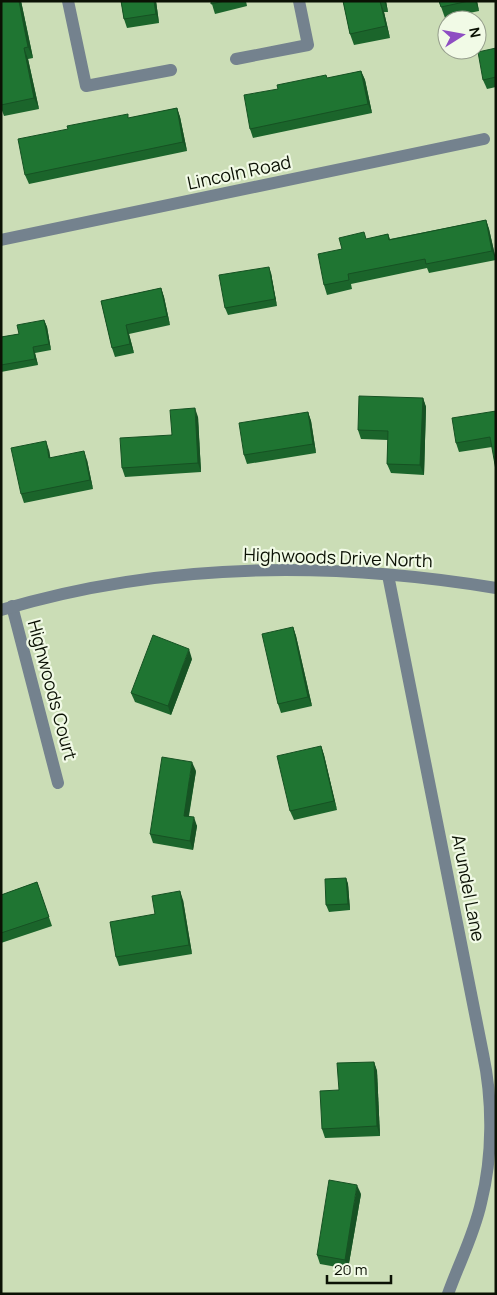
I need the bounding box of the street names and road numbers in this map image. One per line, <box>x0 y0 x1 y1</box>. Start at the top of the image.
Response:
street label: Lincoln Road <box>185 149 293 195</box>
street label: Highwoods Drive North <box>243 542 433 572</box>
street label: Highwoods Court <box>23 617 83 763</box>
street label: Arundel Lane <box>447 832 491 943</box>

